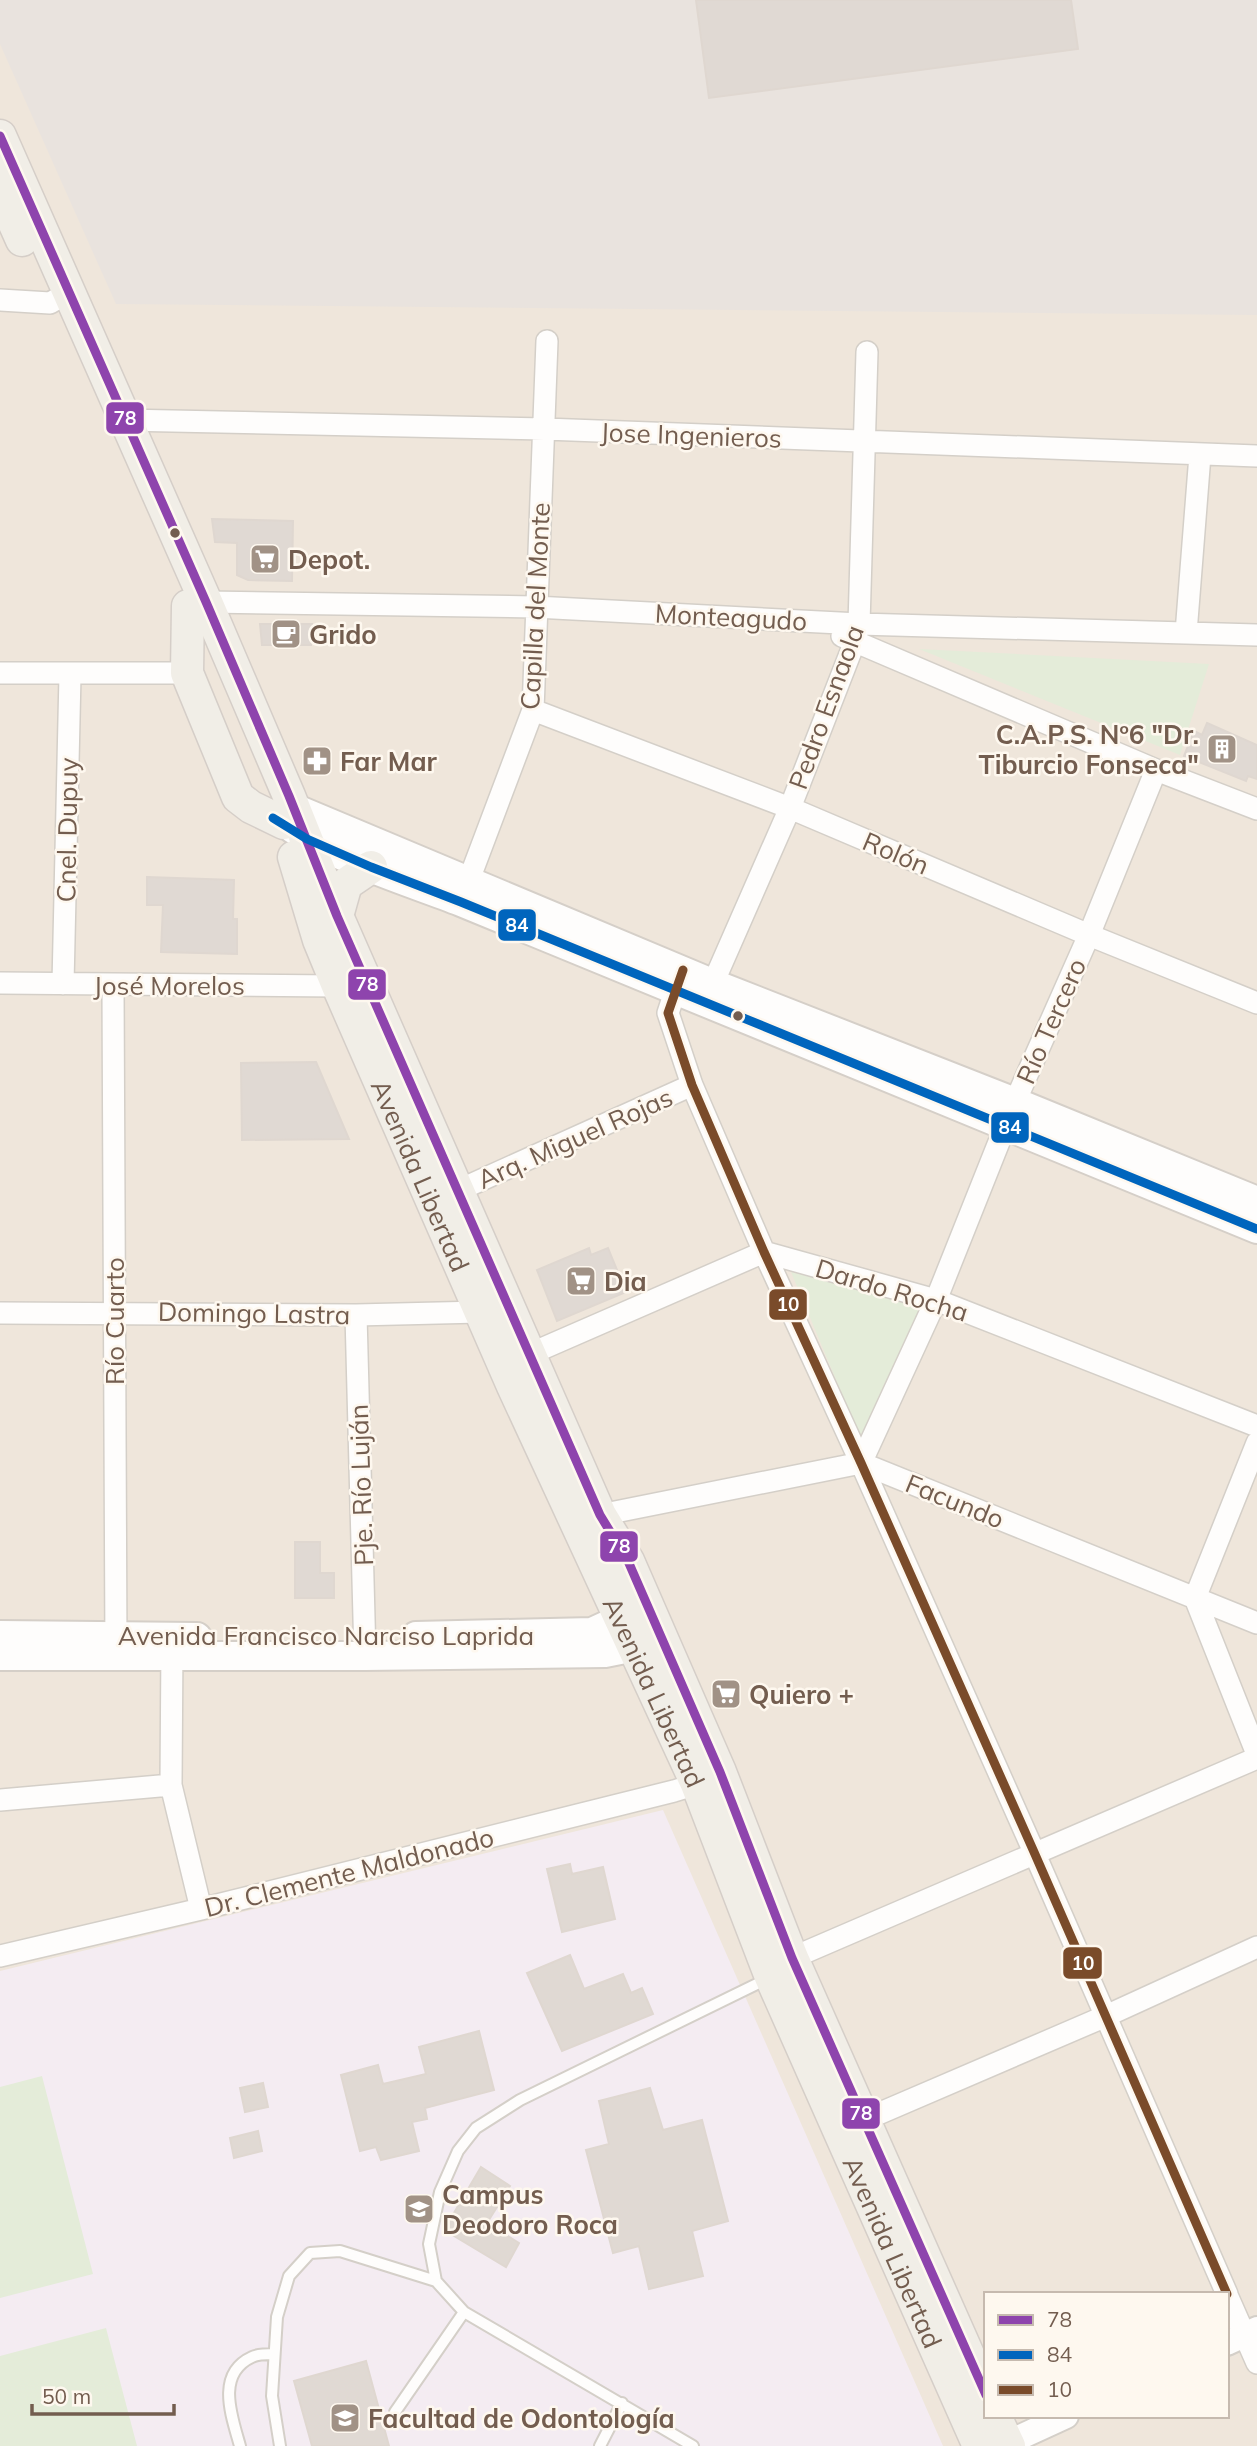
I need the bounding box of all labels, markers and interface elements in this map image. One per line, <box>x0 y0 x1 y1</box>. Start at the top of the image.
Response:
line badge: 78 <box>105 401 145 435</box>
text: 78 <box>114 406 136 430</box>
street label: Jose Ingenieros <box>600 415 782 455</box>
street label: Capilla del Monte <box>513 501 557 711</box>
unlabelled marker <box>168 526 182 540</box>
supermarket icon: Depot. <box>248 542 282 576</box>
place label: Depot. <box>288 543 370 576</box>
street label: Monteagudo <box>654 597 808 637</box>
cafe icon: Grido <box>269 617 303 651</box>
place label: Grido <box>309 618 377 651</box>
street label: Pedro Esnaola <box>781 620 871 794</box>
place label: C.A.P.S. Nº6 "Dr. Tiburcio Fonseca" <box>979 718 1199 781</box>
building icon: C.A.P.S. Nº6 "Dr. Tiburcio Fonseca" <box>1205 732 1239 766</box>
pharmacy icon: Far Mar <box>300 744 334 778</box>
place label: Far Mar <box>340 745 438 778</box>
street label: Cnel. Dupuy <box>49 757 85 903</box>
street label: Rolón <box>858 824 934 882</box>
line badge: 84 <box>497 908 537 942</box>
text: 84 <box>506 913 529 937</box>
street label: Río Tercero <box>1009 953 1093 1089</box>
line badge: 78 <box>347 968 387 1001</box>
street label: José Morelos <box>93 969 245 1002</box>
text: 78 <box>356 972 378 996</box>
unlabelled marker <box>731 1009 745 1023</box>
street label: Avenida Libertad <box>364 1074 477 1276</box>
street label: Arq. Miguel Rojas <box>472 1080 678 1196</box>
line badge: 84 <box>990 1111 1030 1144</box>
text: 84 <box>999 1115 1022 1139</box>
street label: Dardo Rocha <box>812 1251 972 1329</box>
street label: Río Cuarto <box>98 1257 131 1385</box>
supermarket icon: Dia <box>564 1264 598 1298</box>
place label: Dia <box>604 1265 647 1298</box>
line badge: 10 <box>768 1288 808 1321</box>
text: 10 <box>777 1292 799 1316</box>
street label: Domingo Lastra <box>158 1295 350 1331</box>
street label: Pje. Río Luján <box>342 1404 380 1566</box>
street label: Facundo <box>901 1466 1009 1536</box>
line badge: 78 <box>599 1530 639 1563</box>
text: 78 <box>608 1534 630 1558</box>
street label: Avenida Libertad <box>596 1591 713 1792</box>
street label: Avenida Francisco Narciso Laprida <box>118 1619 534 1652</box>
supermarket icon: Quiero + <box>709 1677 743 1711</box>
place label: Quiero + <box>749 1678 854 1711</box>
street label: Dr. Clemente Maldonado <box>201 1820 497 1924</box>
line badge: 10 <box>1062 1946 1103 1980</box>
text: 10 <box>1072 1951 1094 1975</box>
line badge: 78 <box>841 2097 881 2130</box>
text: 78 <box>850 2101 872 2125</box>
street label: Avenida Libertad <box>836 2151 950 2353</box>
place label: Campus Deodoro Roca <box>442 2178 618 2241</box>
school or university icon: Campus Deodoro Roca <box>402 2192 436 2226</box>
legend <box>984 2292 1229 2418</box>
text: 78 <box>1047 2306 1072 2332</box>
text: 84 <box>1047 2341 1073 2367</box>
scale bar <box>32 2372 173 2416</box>
text: 10 <box>1047 2376 1072 2402</box>
text: 50 m <box>42 2383 91 2409</box>
school or university icon: Facultad de Odontología <box>328 2401 362 2435</box>
place label: Facultad de Odontología <box>368 2402 675 2435</box>

